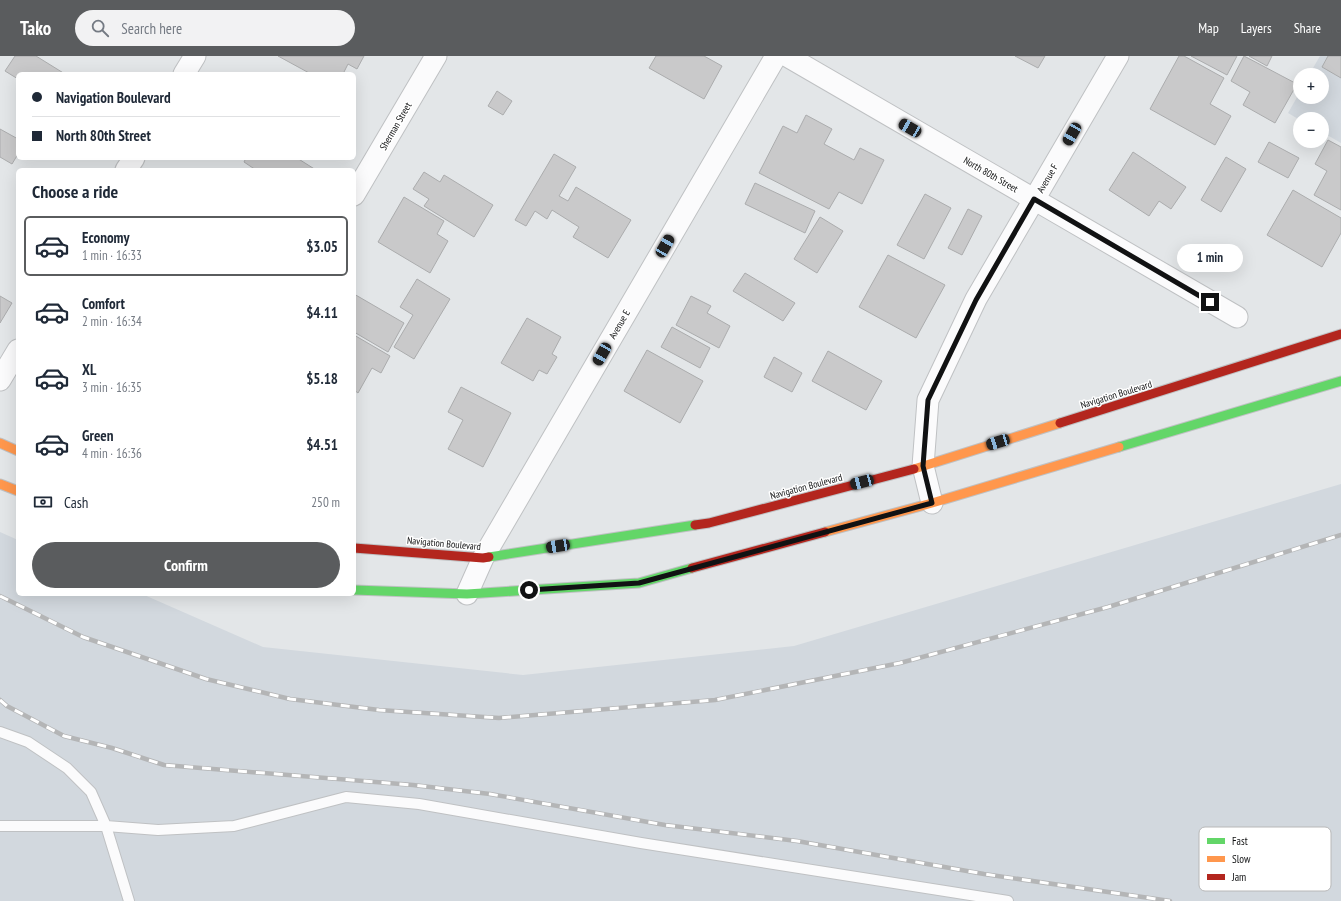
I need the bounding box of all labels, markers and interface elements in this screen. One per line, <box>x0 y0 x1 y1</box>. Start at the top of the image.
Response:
search box <box>75 10 355 46</box>
text: Tako <box>20 16 51 40</box>
icon: search <box>89 17 111 39</box>
text: Search here <box>121 19 182 38</box>
text: Map <box>1198 19 1219 37</box>
text: Layers <box>1241 19 1272 37</box>
text: Share <box>1294 19 1321 37</box>
map controls <box>1293 68 1329 148</box>
button: + <box>1293 68 1329 104</box>
text: Navigation Boulevard <box>56 88 171 107</box>
street label: Sherman Street <box>376 100 415 153</box>
button: − <box>1293 112 1329 148</box>
car <box>897 117 923 139</box>
car <box>1061 121 1083 147</box>
text: North 80th Street <box>56 126 151 145</box>
street label: North 80th Street <box>961 154 1021 195</box>
street label: Avenue F <box>1034 161 1061 195</box>
text: Choose a ride <box>32 180 118 203</box>
icon: car <box>34 228 70 264</box>
text: Economy <box>82 228 130 247</box>
car <box>654 233 676 259</box>
text: $3.05 <box>306 237 338 256</box>
callout: 1 min <box>1177 244 1243 272</box>
text: 1 min · 16:33 <box>82 247 142 264</box>
text: 1 min <box>1197 249 1223 266</box>
route end <box>1201 293 1219 311</box>
icon: car <box>34 294 70 330</box>
text: Comfort <box>82 294 125 313</box>
text: $4.11 <box>306 303 338 322</box>
street label: Avenue E <box>606 307 633 341</box>
text: 2 min · 16:34 <box>82 313 142 330</box>
car <box>591 341 613 367</box>
icon: car <box>34 360 70 396</box>
text: XL <box>82 360 96 379</box>
text: $5.18 <box>306 369 338 388</box>
street label: Navigation Boulevard <box>1079 377 1153 412</box>
text: 3 min · 16:35 <box>82 379 142 396</box>
icon: car <box>34 426 70 462</box>
text: Green <box>82 426 114 445</box>
car <box>985 433 1011 451</box>
text: $4.51 <box>306 435 338 454</box>
text: 4 min · 16:36 <box>82 445 142 462</box>
street label: Navigation Boulevard <box>769 471 844 502</box>
car <box>849 473 875 491</box>
icon: cash <box>32 491 54 513</box>
text: Cash <box>64 493 88 512</box>
text: 250 m <box>311 494 340 511</box>
street label: Navigation Boulevard <box>406 534 481 553</box>
car <box>545 538 571 554</box>
button: Confirm <box>32 542 340 588</box>
route start <box>520 581 538 599</box>
legend <box>1199 827 1331 891</box>
text: Fast <box>1232 834 1248 848</box>
text: Slow <box>1232 852 1251 866</box>
text: Jam <box>1231 870 1246 884</box>

